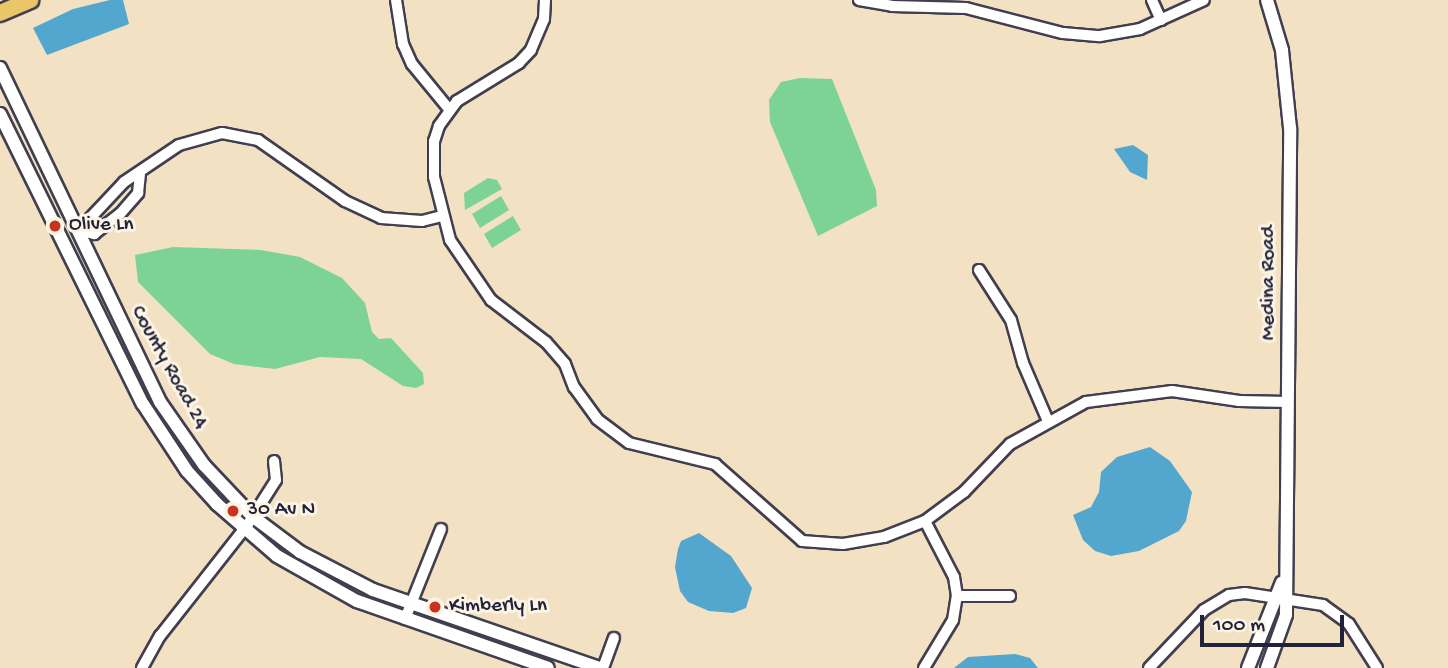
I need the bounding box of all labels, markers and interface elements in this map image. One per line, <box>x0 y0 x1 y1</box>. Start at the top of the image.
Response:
place label: Olive Ln <box>69 213 134 239</box>
marker: Olive Ln <box>47 218 63 234</box>
street label: Medina Road <box>1257 226 1283 340</box>
street label: County Road 24 <box>124 302 212 434</box>
place label: 30 Av N <box>247 498 315 524</box>
marker: 30 Av N <box>225 503 241 519</box>
place label: Kimberly Ln <box>449 594 547 620</box>
marker: Kimberly Ln <box>427 599 443 615</box>
scale bar <box>1203 602 1346 646</box>
text: 100 m <box>1213 614 1265 639</box>

